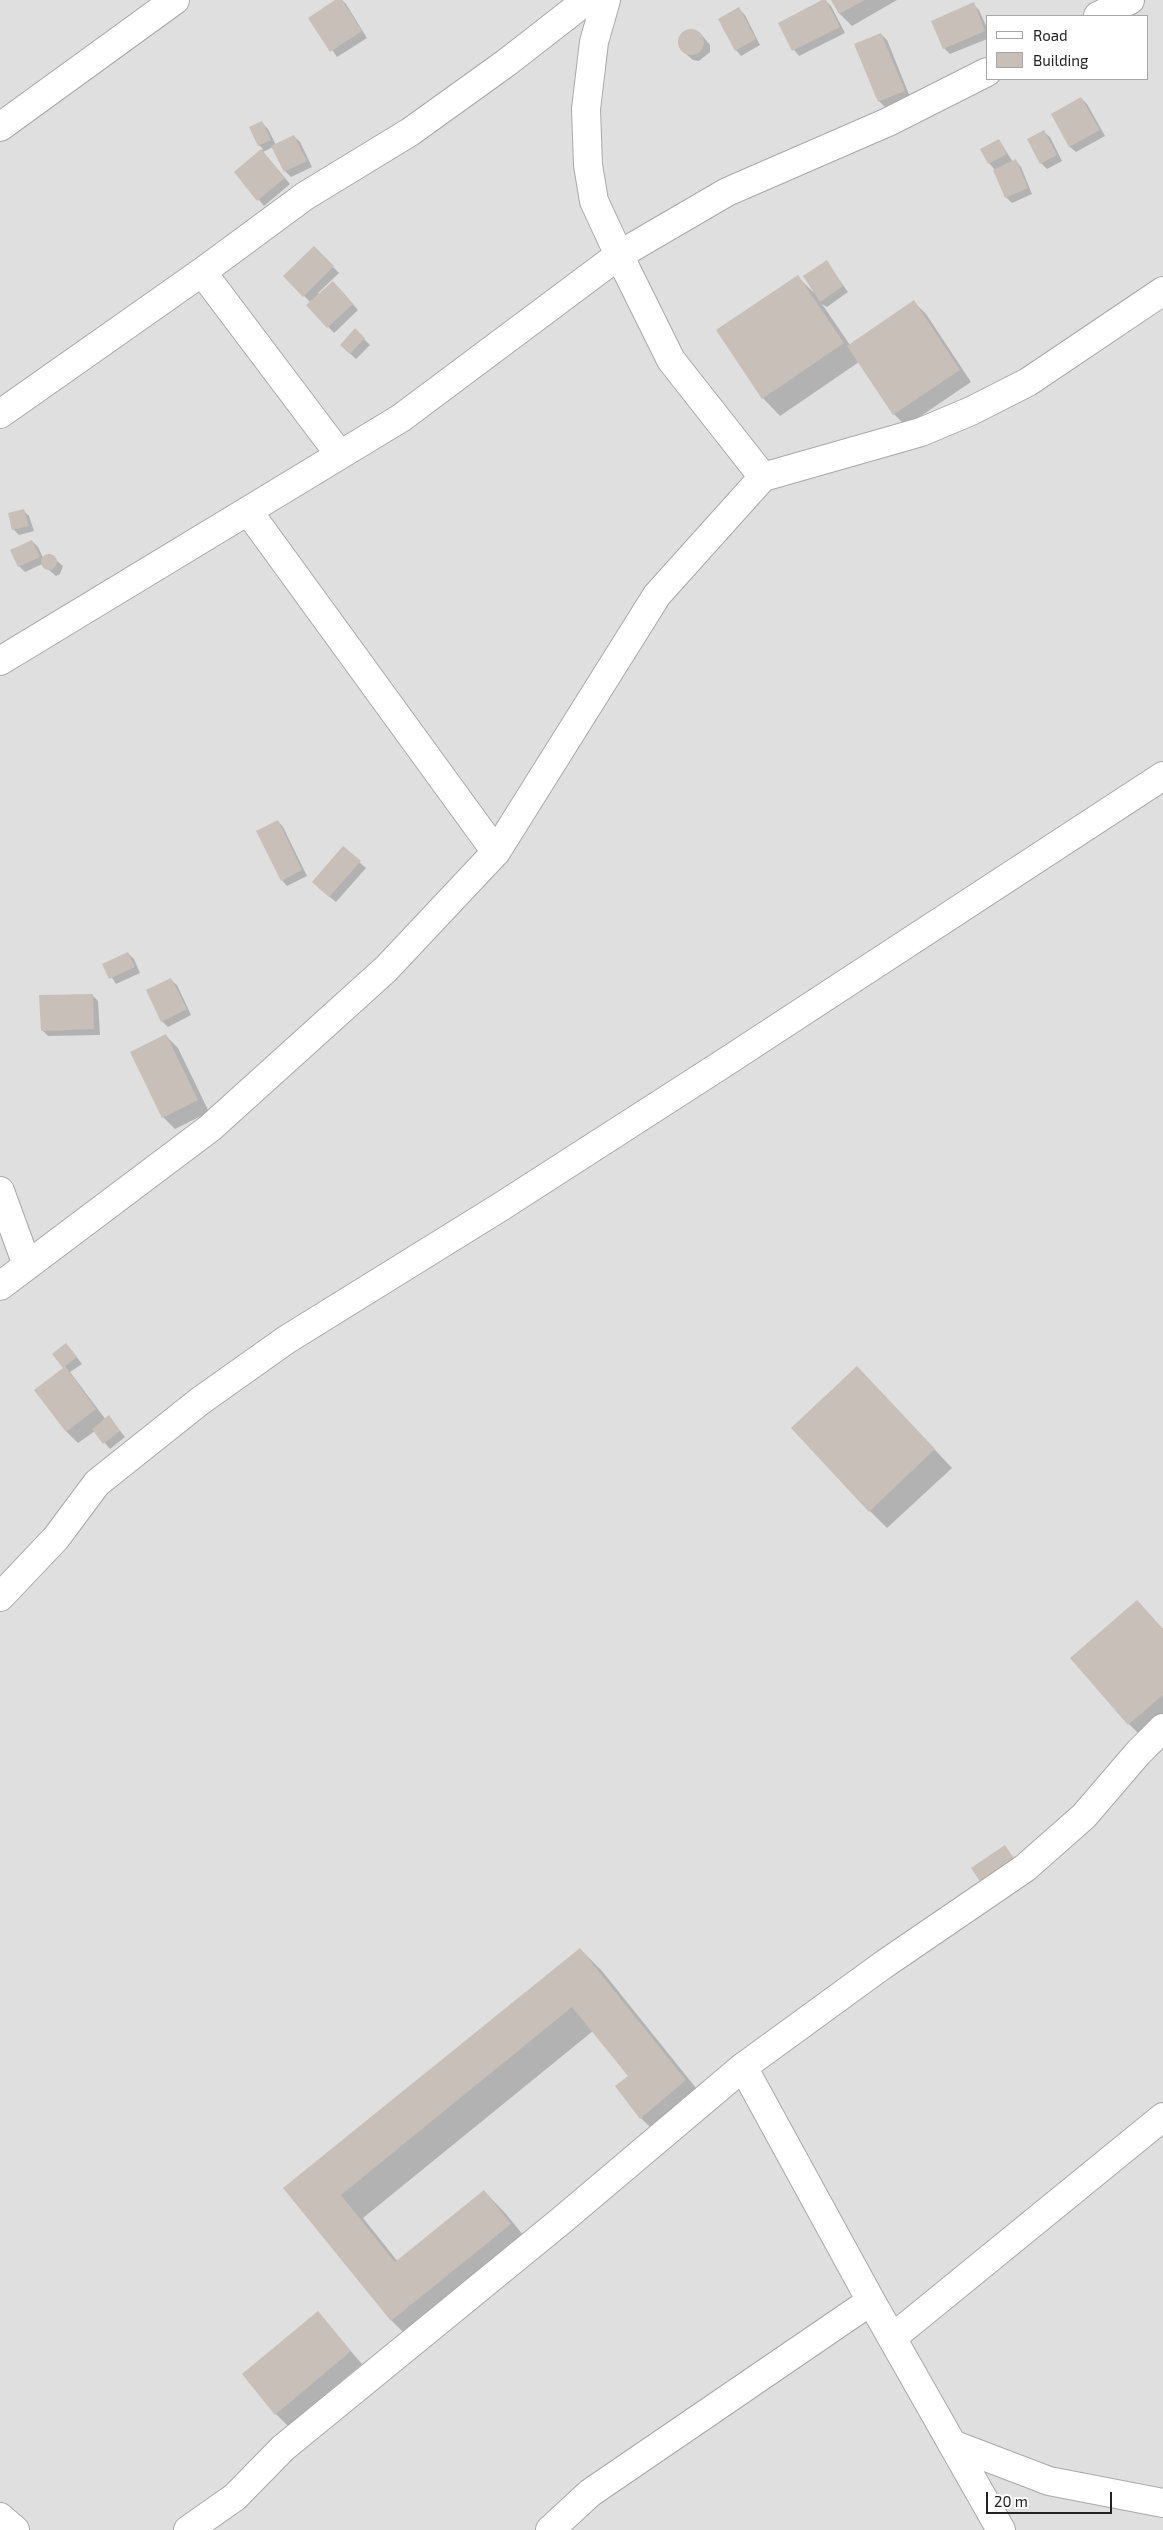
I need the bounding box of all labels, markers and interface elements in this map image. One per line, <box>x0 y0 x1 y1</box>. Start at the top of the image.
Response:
legend <box>986 15 1148 80</box>
text: Road <box>1033 26 1068 44</box>
text: Building <box>1033 51 1088 69</box>
scale bar <box>988 2482 1114 2514</box>
text: 20 m <box>994 2492 1028 2510</box>

